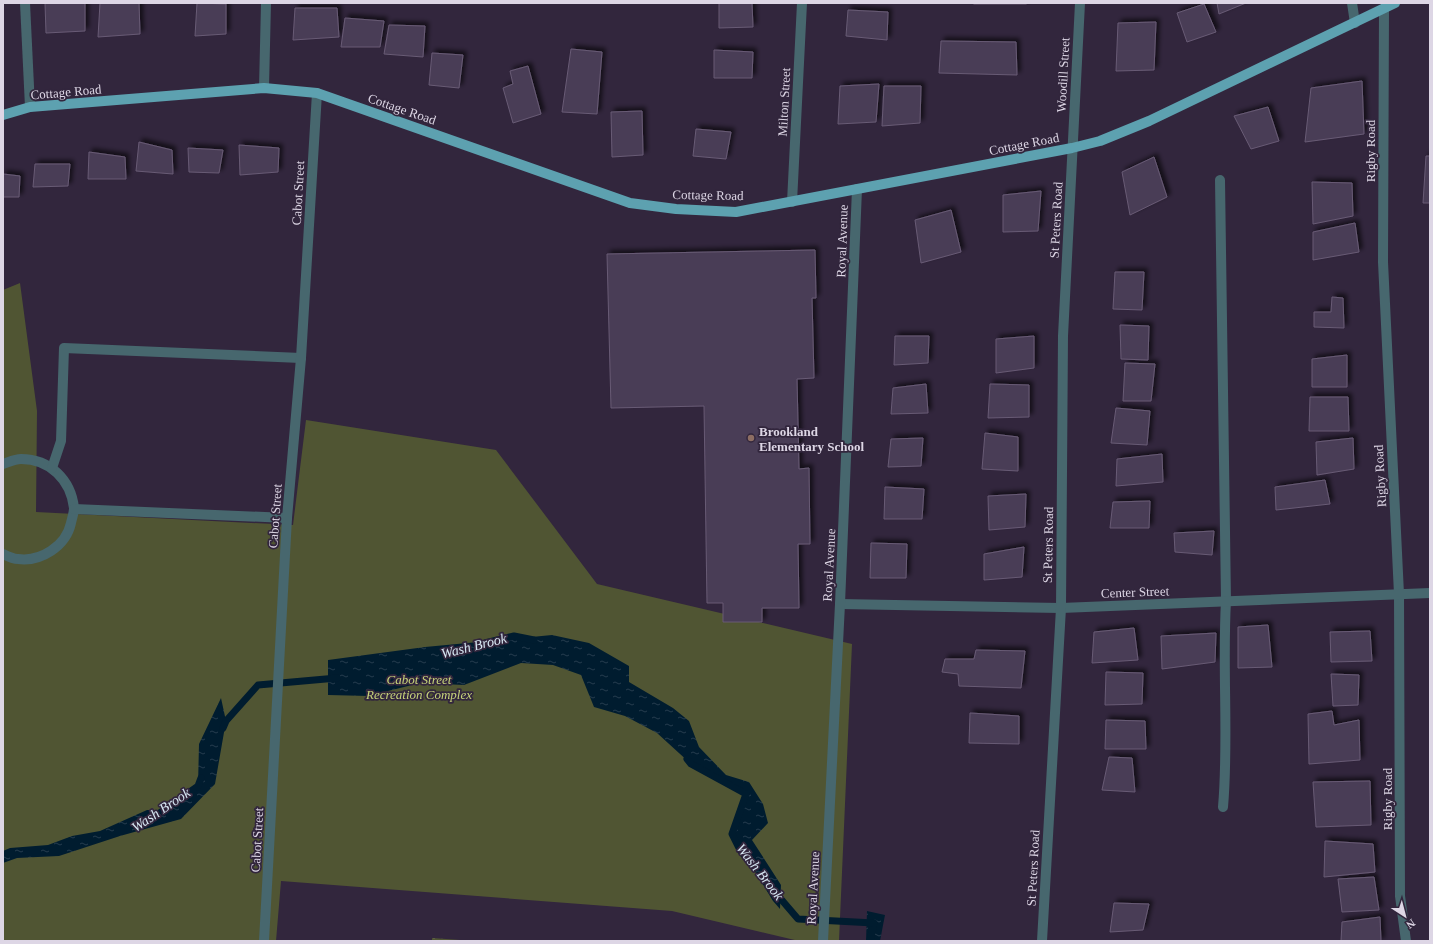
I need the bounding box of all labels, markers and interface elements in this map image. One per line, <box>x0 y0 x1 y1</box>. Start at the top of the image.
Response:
street label: Woodill Street <box>1054 37 1072 113</box>
street label: Milton Street <box>775 67 793 137</box>
street label: Cottage Road <box>30 81 103 103</box>
street label: Cottage Road <box>366 90 439 128</box>
street label: Rigby Road <box>1363 119 1378 182</box>
street label: Cottage Road <box>988 130 1061 158</box>
street label: Cabot Street <box>289 160 307 226</box>
street label: St Peters Road <box>1047 181 1066 259</box>
street label: Cottage Road <box>672 187 744 203</box>
street label: Royal Avenue <box>833 204 851 278</box>
place label: Brookland Elementary School <box>759 424 864 454</box>
marker: Brookland Elementary School <box>746 433 756 443</box>
street label: Rigby Road <box>1371 444 1389 508</box>
street label: Cabot Street <box>265 483 285 549</box>
street label: St Peters Road <box>1040 506 1056 583</box>
street label: Royal Avenue <box>820 528 838 602</box>
street label: Center Street <box>1101 583 1170 601</box>
water label: Wash Brook <box>440 630 509 661</box>
park label: Cabot Street Recreation Complex <box>365 672 472 702</box>
street label: Rigby Road <box>1380 767 1395 830</box>
water label: Wash Brook <box>129 785 194 835</box>
street label: Cabot Street <box>248 807 266 873</box>
street label: St Peters Road <box>1024 829 1043 907</box>
water label: Wash Brook <box>733 841 787 904</box>
street label: Royal Avenue <box>804 851 822 925</box>
north arrow <box>1385 896 1425 936</box>
text: N <box>1404 917 1418 931</box>

